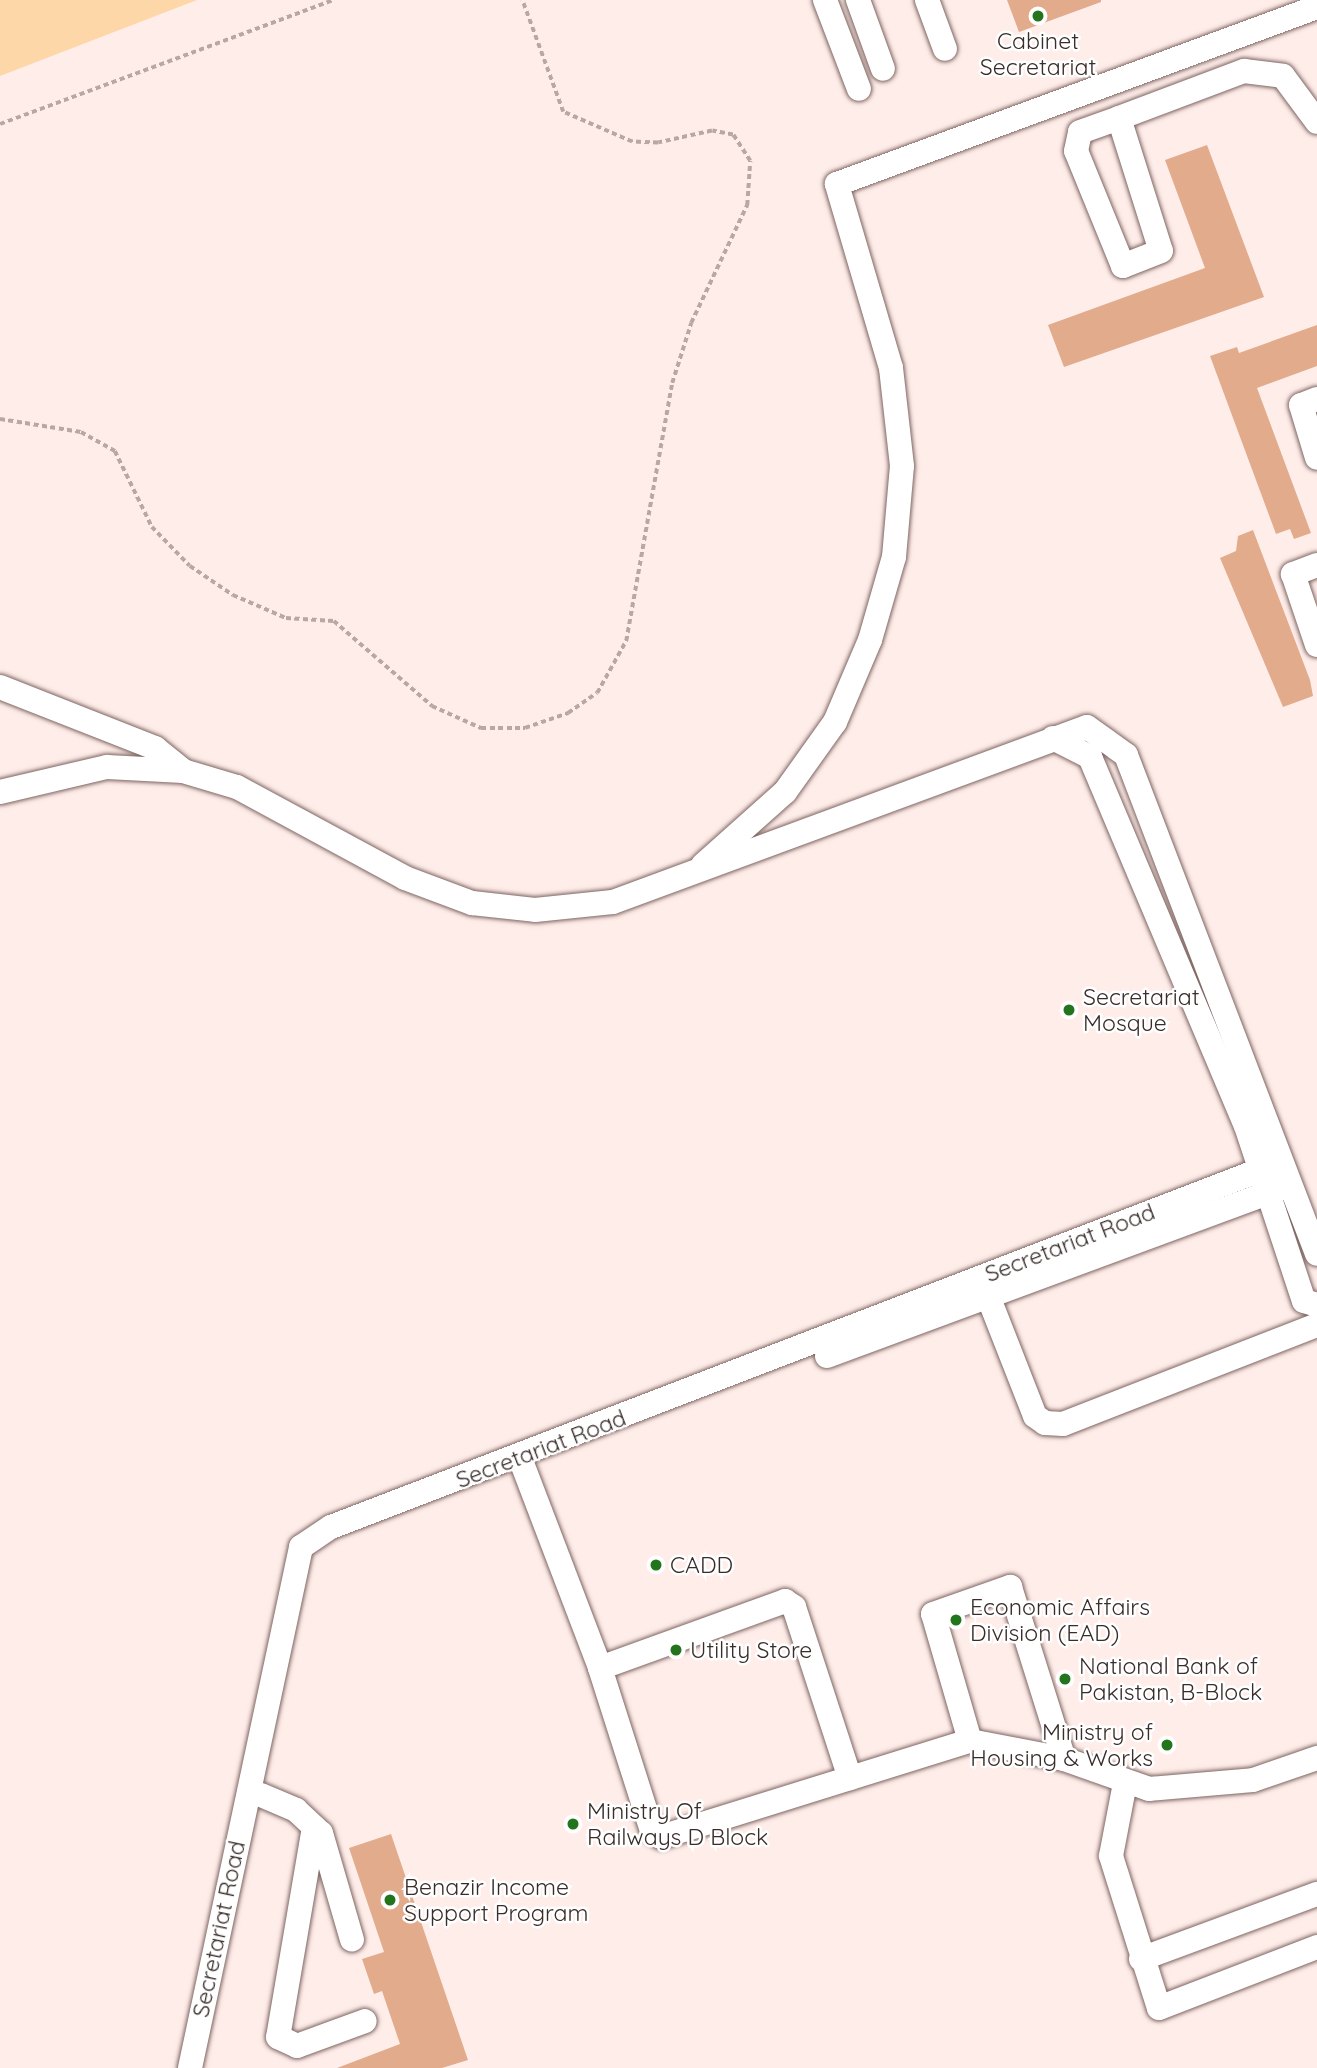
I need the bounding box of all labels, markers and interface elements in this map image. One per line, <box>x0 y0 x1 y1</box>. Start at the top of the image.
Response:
marker: Cabinet Secretariat <box>1030 8 1046 24</box>
place label: Cabinet Secretariat <box>980 27 1096 81</box>
place label: Secretariat Mosque <box>1083 983 1199 1037</box>
marker: Secretariat Mosque <box>1061 1002 1077 1018</box>
street label: Secretariat Road <box>981 1198 1159 1288</box>
street label: Secretariat Road <box>452 1404 630 1494</box>
place label: CADD <box>670 1551 733 1579</box>
marker: CADD <box>648 1557 664 1573</box>
place label: Economic Affairs Division (EAD) <box>970 1593 1150 1647</box>
marker: Economic Affairs Division (EAD) <box>948 1612 964 1628</box>
place label: Utility Store <box>690 1636 812 1664</box>
marker: Utility Store <box>668 1642 684 1658</box>
place label: National Bank of Pakistan, B-Block <box>1079 1652 1262 1706</box>
marker: National Bank of Pakistan, B-Block <box>1057 1671 1073 1687</box>
place label: Ministry of Housing & Works <box>970 1718 1153 1772</box>
marker: Ministry of Housing & Works <box>1159 1737 1175 1753</box>
place label: Ministry Of Railways D Block <box>587 1797 768 1851</box>
marker: Ministry Of Railways D Block <box>565 1816 581 1832</box>
street label: Secretariat Road <box>187 1838 251 2020</box>
place label: Benazir Income Support Program <box>404 1873 589 1927</box>
marker: Benazir Income Support Program <box>382 1892 398 1908</box>

